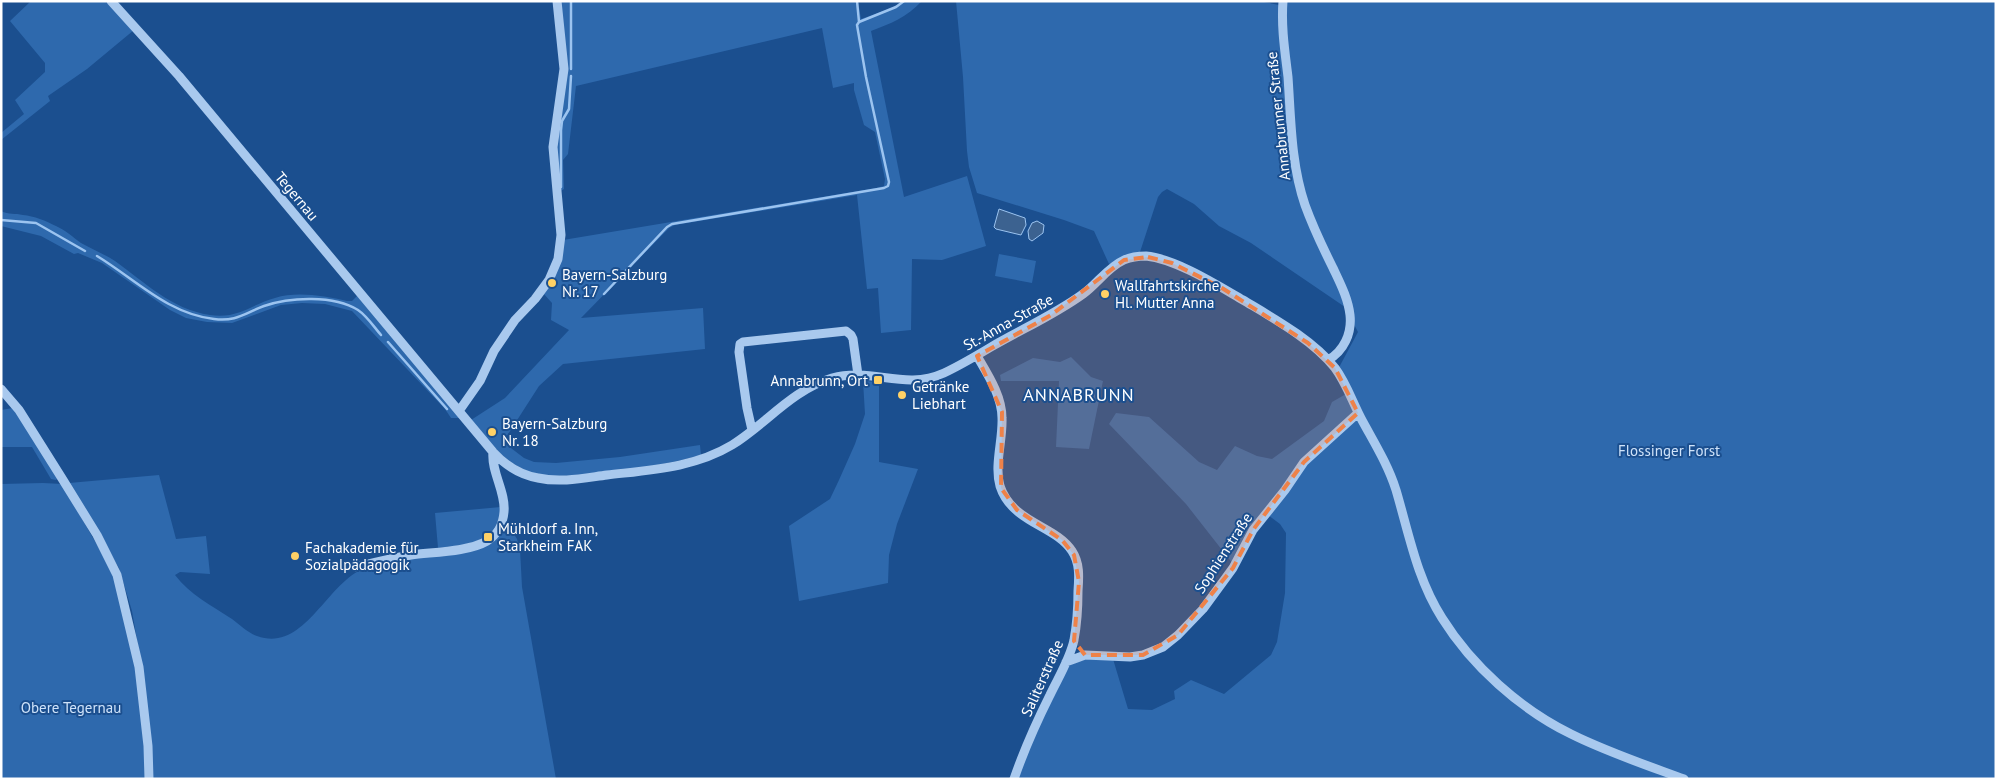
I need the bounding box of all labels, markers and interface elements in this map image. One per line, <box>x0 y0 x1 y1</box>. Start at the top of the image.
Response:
street label: Annabrunner Straße <box>1262 51 1294 181</box>
street label: Tegernau <box>271 168 323 224</box>
place label: Bayern-Salzburg Nr. 17 <box>562 265 667 301</box>
place label: Wallfahrtskirche Hl. Mutter Anna <box>1115 276 1219 312</box>
marker: Bayern-Salzburg Nr. 17 <box>546 277 558 289</box>
marker: Wallfahrtskirche Hl. Mutter Anna <box>1099 288 1111 300</box>
street label: St.-Anna-Straße <box>960 289 1056 355</box>
place label: Annabrunn, Ort <box>771 371 868 390</box>
marker: Annabrunn, Ort <box>872 374 884 386</box>
place label: Getränke Liebhart <box>912 377 969 413</box>
district label: ANNABRUNN <box>1023 383 1135 406</box>
marker: Getränke Liebhart <box>896 389 908 401</box>
place label: Bayern-Salzburg Nr. 18 <box>502 414 607 450</box>
marker: Bayern-Salzburg Nr. 18 <box>486 426 498 438</box>
park label: Flossinger Forst <box>1618 441 1720 460</box>
street label: Sophienstraße <box>1190 509 1256 597</box>
place label: Mühldorf a. Inn, Starkheim FAK <box>498 519 598 555</box>
marker: Mühldorf a. Inn, Starkheim FAK <box>482 531 494 543</box>
place label: Fachakademie für Sozialpädagogik <box>305 538 419 574</box>
marker: Fachakademie für Sozialpädagogik <box>289 550 301 562</box>
street label: Saliterstraße <box>1017 637 1067 719</box>
park label: Obere Tegernau <box>21 698 121 717</box>

